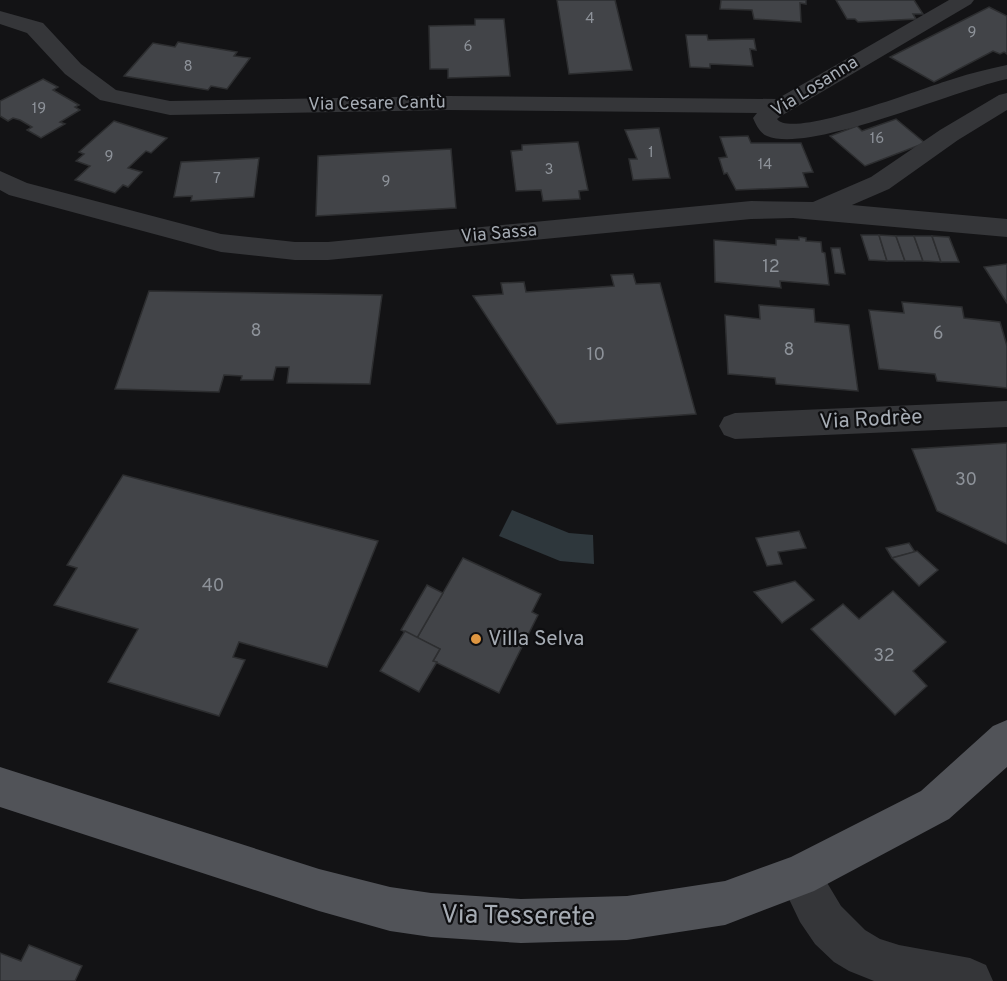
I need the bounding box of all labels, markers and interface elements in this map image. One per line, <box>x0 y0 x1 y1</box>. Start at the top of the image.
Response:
house number: 4 <box>585 10 595 29</box>
house number: 9 <box>968 24 976 43</box>
house number: 6 <box>464 38 473 57</box>
street label: Via Losanna <box>767 51 863 123</box>
house number: 8 <box>183 58 193 77</box>
street label: Via Cesare Cantù <box>308 91 446 117</box>
house number: 19 <box>32 100 46 119</box>
house number: 16 <box>870 130 884 149</box>
house number: 1 <box>648 144 654 163</box>
house number: 9 <box>105 148 113 167</box>
house number: 14 <box>758 156 772 175</box>
house number: 3 <box>544 161 554 180</box>
house number: 7 <box>213 170 221 189</box>
house number: 9 <box>382 173 390 192</box>
street label: Via Sassa <box>460 219 538 249</box>
house number: 12 <box>762 256 780 279</box>
house number: 8 <box>251 320 262 343</box>
house number: 6 <box>933 323 943 346</box>
house number: 8 <box>784 339 795 362</box>
house number: 10 <box>587 344 605 367</box>
street label: Via Rodrèe <box>819 404 923 436</box>
house number: 30 <box>955 469 977 492</box>
house number: 40 <box>202 575 224 598</box>
place label: Villa Selva <box>488 626 584 653</box>
marker: Villa Selva <box>469 632 483 646</box>
house number: 32 <box>873 645 895 668</box>
street label: Via Tesserete <box>441 899 595 935</box>

